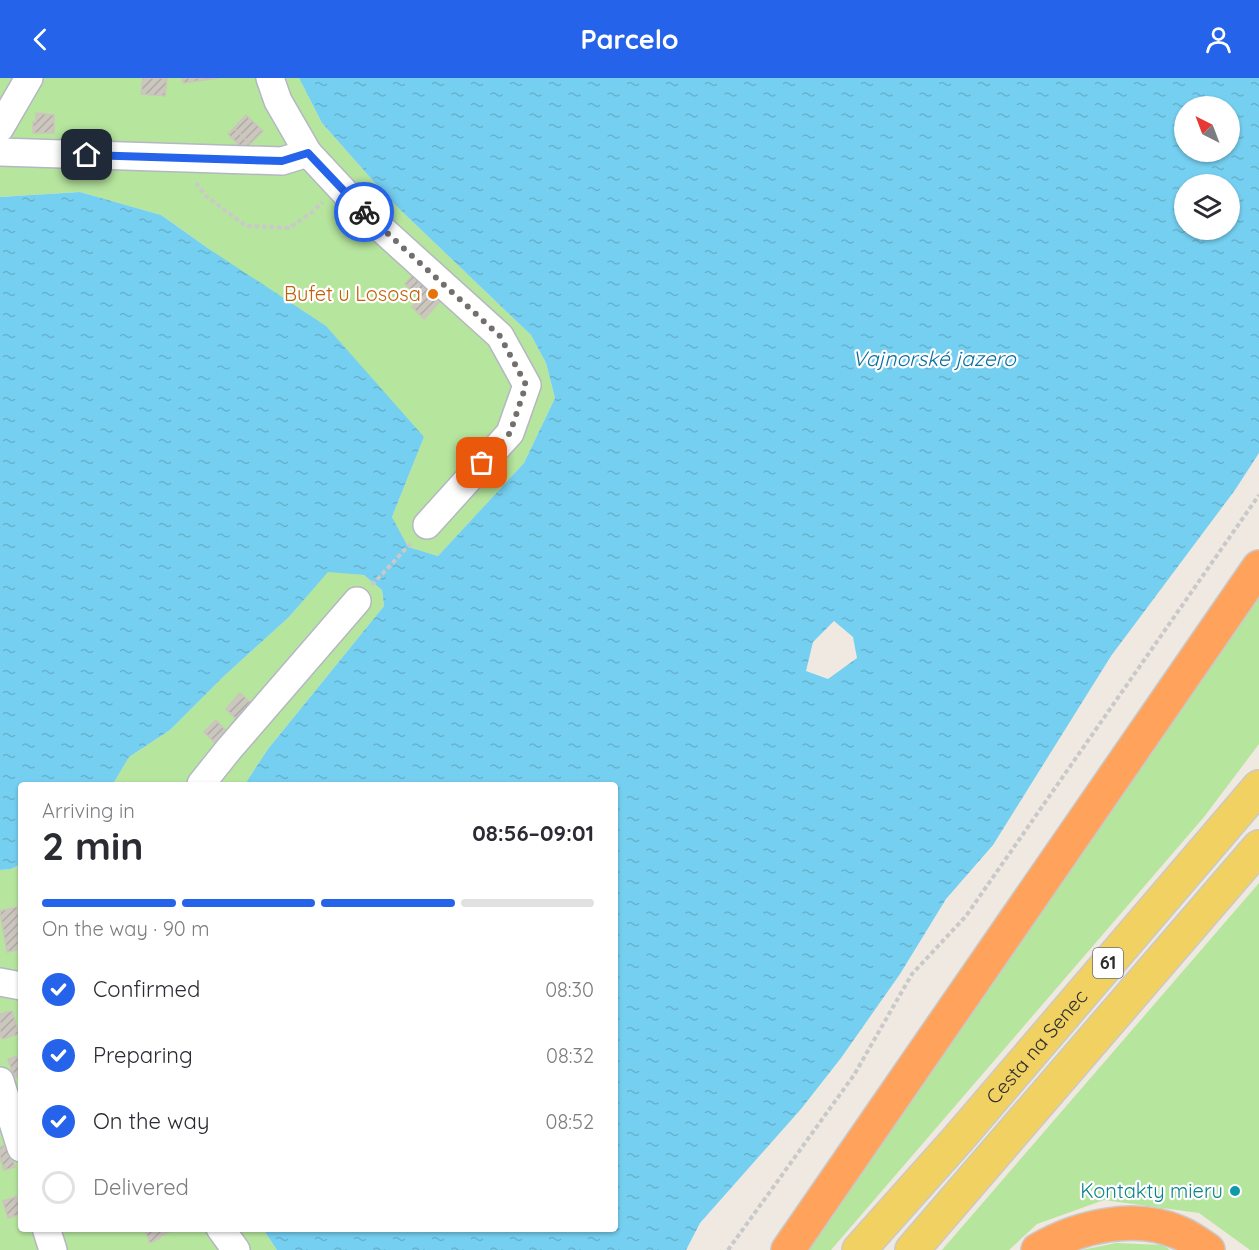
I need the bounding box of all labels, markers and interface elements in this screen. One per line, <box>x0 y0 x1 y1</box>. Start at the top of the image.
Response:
text: Parcelo <box>580 22 679 56</box>
icon: back <box>24 23 57 56</box>
icon: person <box>1202 23 1235 56</box>
north arrow <box>1174 96 1240 162</box>
map controls <box>1174 96 1240 240</box>
pin <box>61 129 112 180</box>
icon: home <box>70 138 103 171</box>
button: layers <box>1174 174 1240 240</box>
courier <box>334 182 394 242</box>
icon: bike <box>348 196 381 229</box>
place label: Bufet u Lososa <box>284 281 421 306</box>
marker: Bufet u Lososa <box>426 287 440 301</box>
water label: Vajnorské jazero <box>852 345 1017 371</box>
pin <box>456 437 507 488</box>
icon: bag <box>465 446 498 479</box>
text: Arriving in <box>42 798 135 823</box>
text: 08:56–09:01 <box>472 819 594 847</box>
text: 2 min <box>42 821 144 870</box>
text: On the way · 90 m <box>42 916 209 941</box>
road number: 61 <box>1093 948 1123 978</box>
icon: check <box>42 973 75 1006</box>
text: Confirmed <box>93 975 200 1003</box>
text: 08:30 <box>545 977 594 1002</box>
street label: Cesta na Senec <box>980 984 1092 1109</box>
icon: check <box>42 1039 75 1072</box>
text: Preparing <box>93 1041 193 1069</box>
text: 08:32 <box>546 1043 594 1068</box>
icon: check <box>42 1105 75 1138</box>
text: On the way <box>93 1107 209 1135</box>
text: 08:52 <box>546 1109 594 1134</box>
text: Delivered <box>93 1173 189 1201</box>
place label: Kontakty mieru <box>1080 1178 1223 1203</box>
marker: Kontakty mieru <box>1228 1184 1242 1198</box>

